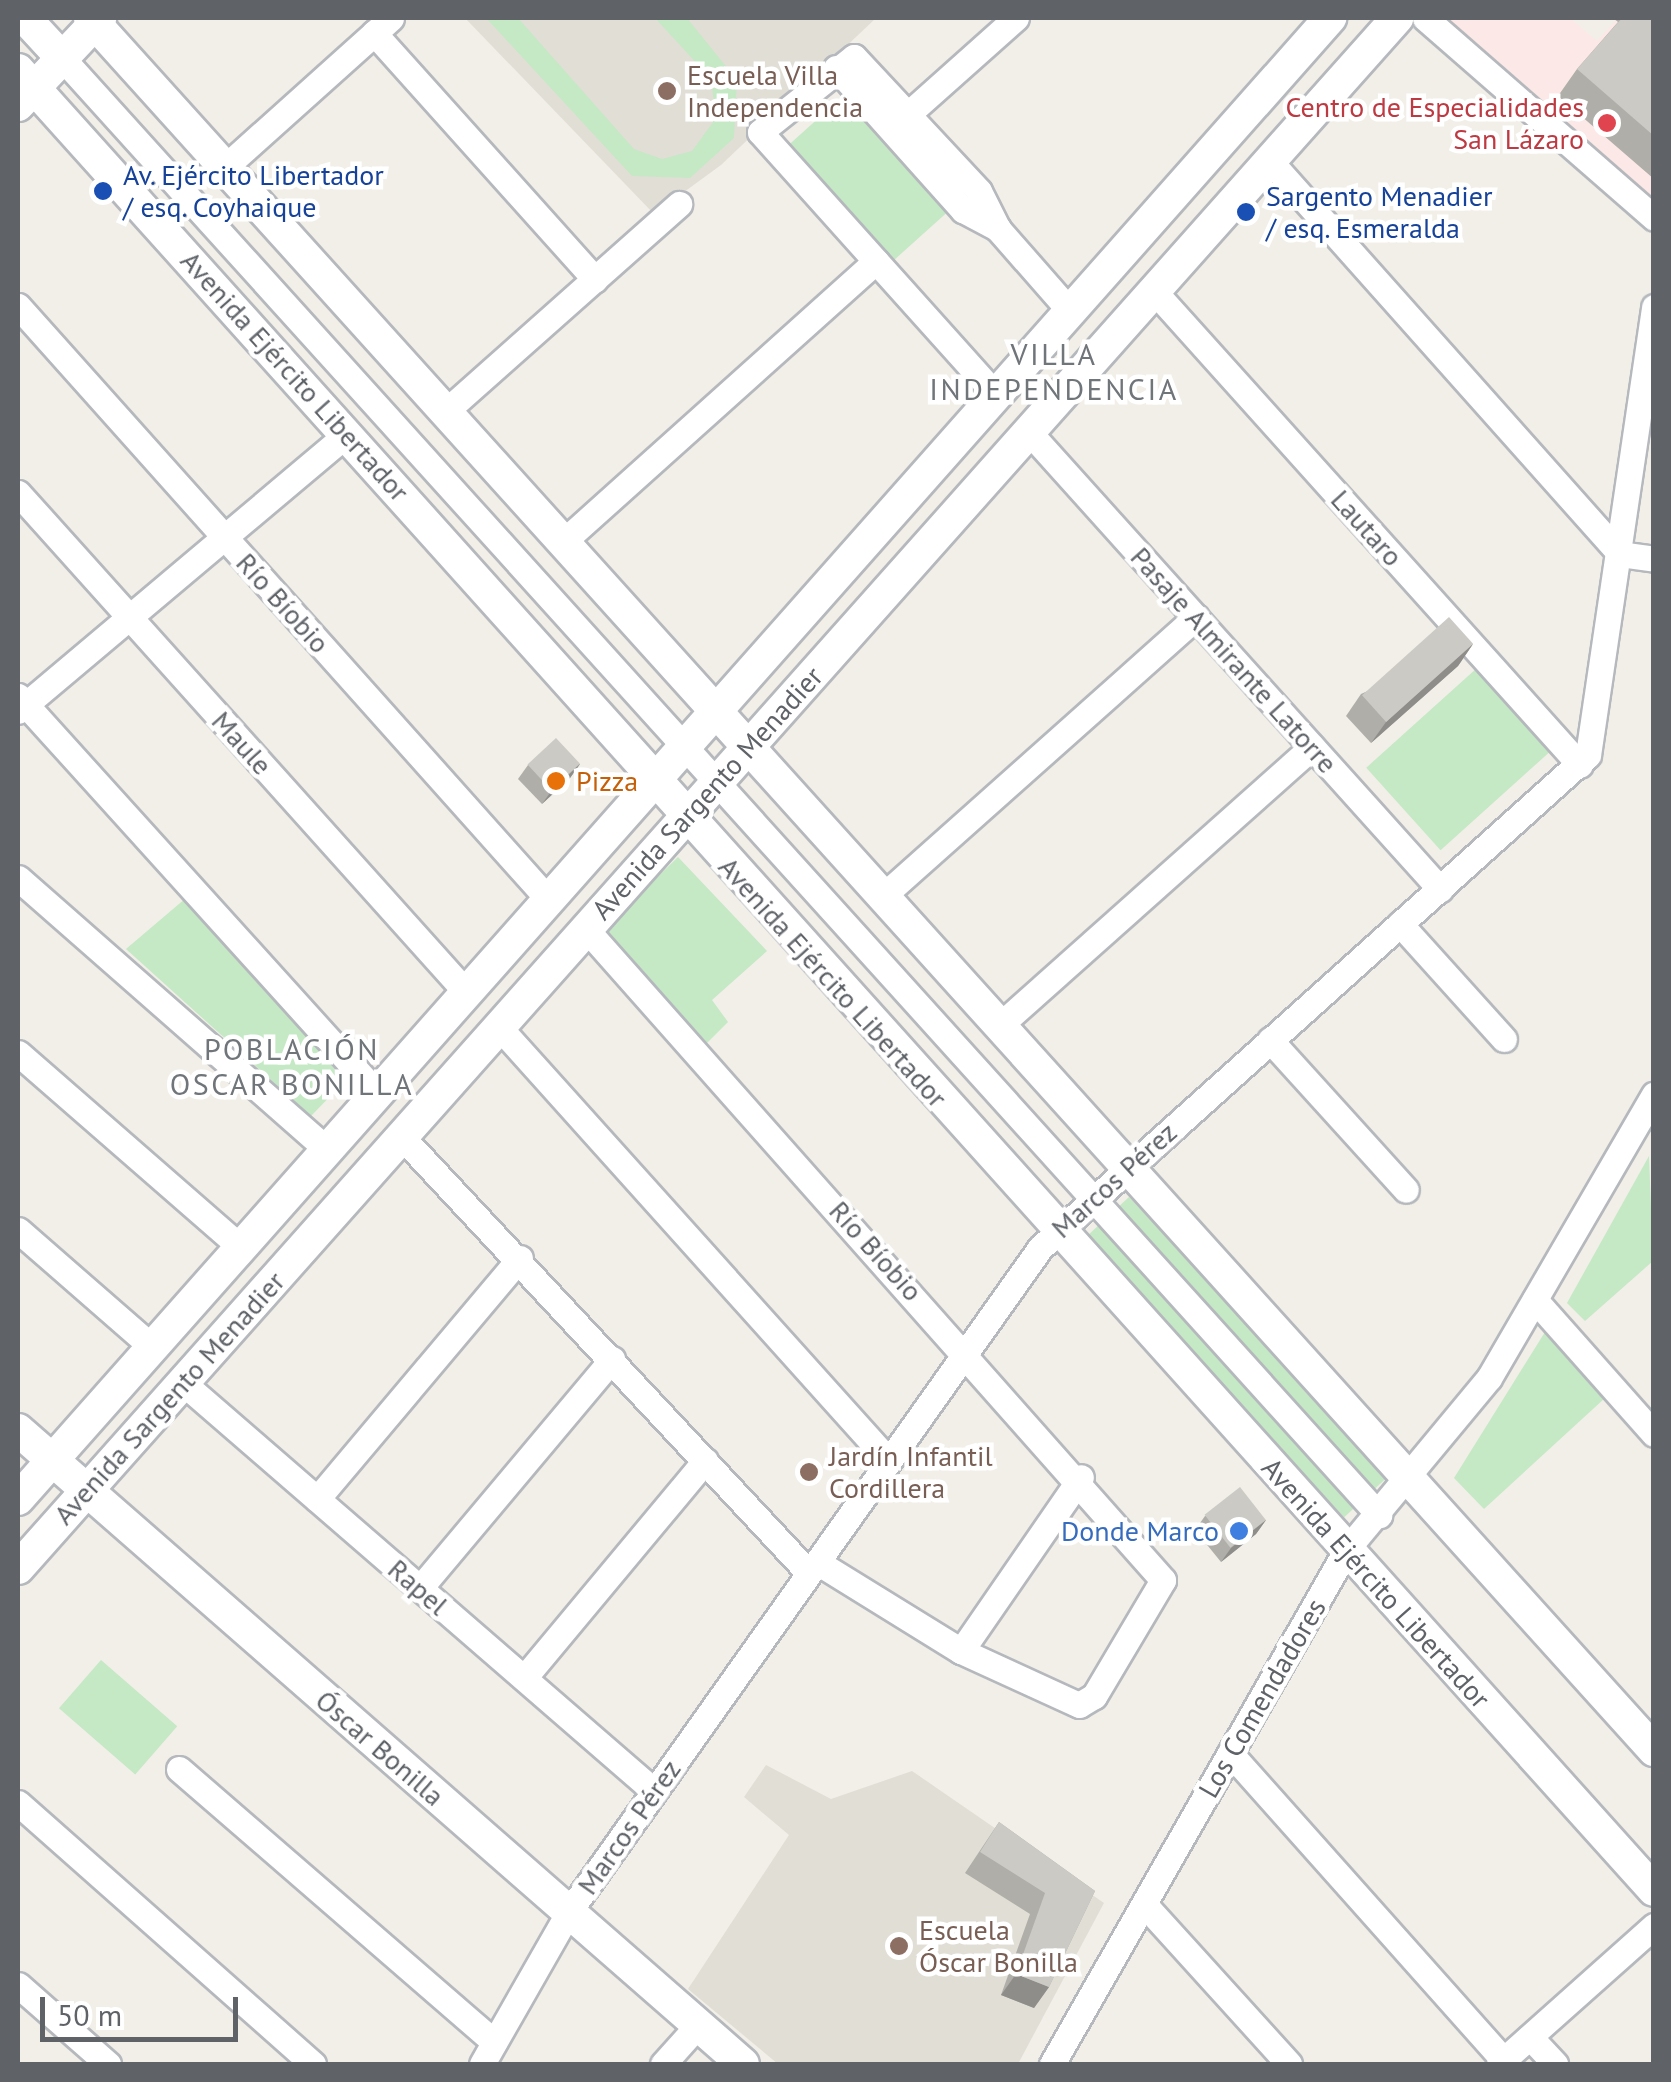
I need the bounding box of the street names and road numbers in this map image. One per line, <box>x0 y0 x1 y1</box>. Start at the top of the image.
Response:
street label: Avenida Ejército Libertador <box>174 244 416 508</box>
street label: Lautaro <box>1324 483 1410 573</box>
street label: Pasaje Almirante Latorre <box>1123 540 1345 780</box>
street label: Río Bíobio <box>229 546 337 660</box>
street label: Avenida Sargento Menadier <box>585 660 829 926</box>
street label: Maule <box>205 704 279 782</box>
street label: Avenida Ejército Libertador <box>712 850 954 1114</box>
street label: Marcos Pérez <box>1045 1115 1183 1245</box>
street label: Río Bíobio <box>822 1194 930 1308</box>
street label: Avenida Sargento Menadier <box>47 1265 291 1531</box>
street label: Avenida Ejército Libertador <box>1255 1451 1497 1715</box>
street label: Rapel <box>381 1552 455 1622</box>
street label: Los Comendadores <box>1191 1593 1333 1803</box>
street label: Óscar Bonilla <box>309 1683 451 1813</box>
street label: Marcos Pérez <box>570 1753 688 1901</box>

